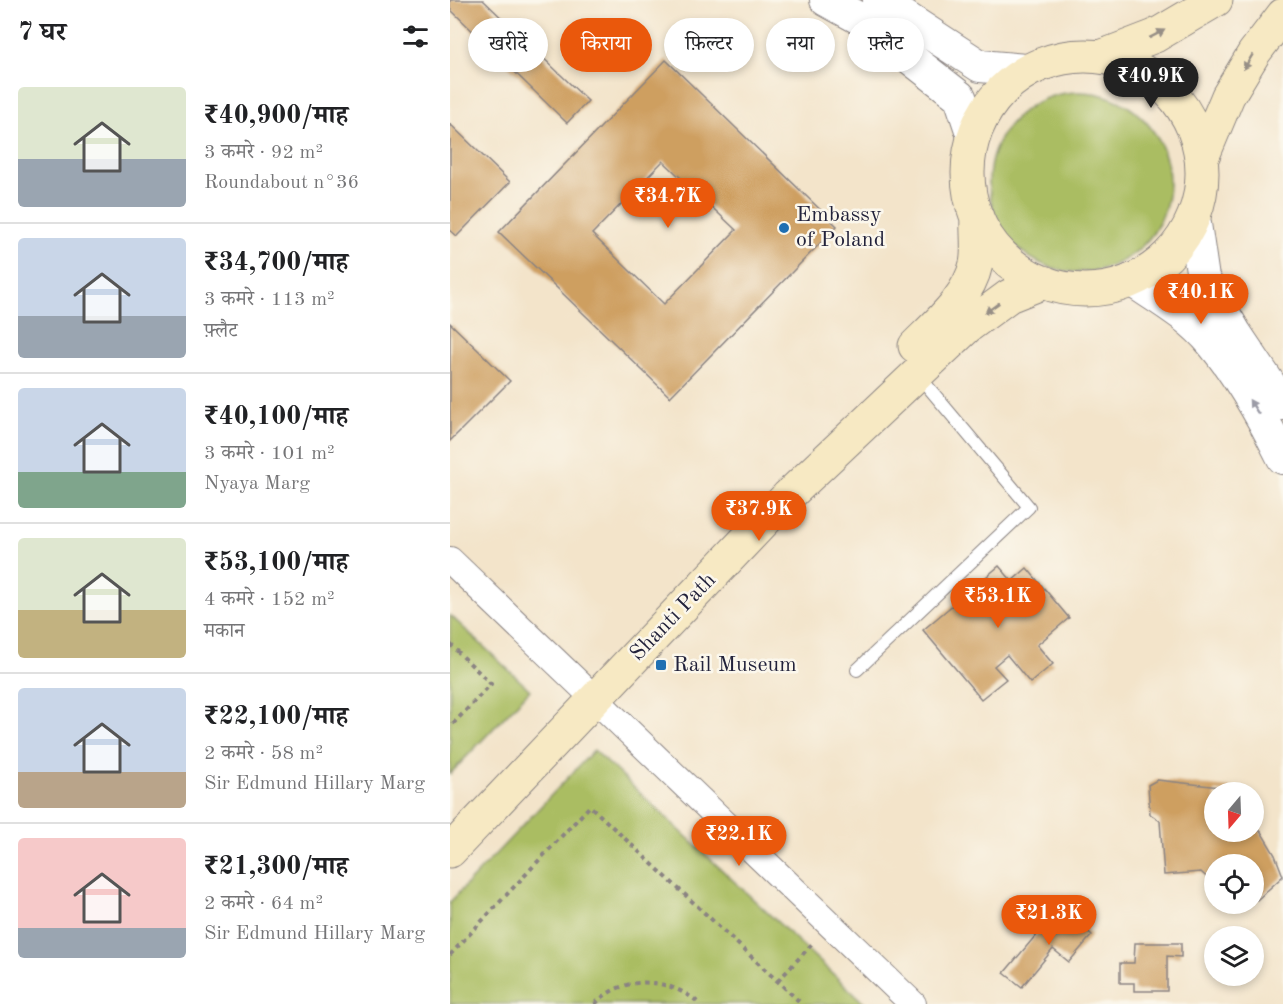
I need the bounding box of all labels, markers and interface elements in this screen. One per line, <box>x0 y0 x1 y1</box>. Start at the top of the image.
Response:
chip: खरीदें <box>468 18 548 72</box>
chip: किराया <box>560 18 652 72</box>
chip: फ़िल्टर <box>664 18 754 72</box>
chip: नया <box>766 18 835 72</box>
chip: फ़्लैट <box>847 18 924 72</box>
text: 7 घर <box>18 20 66 46</box>
icon: filters <box>399 20 432 53</box>
one-way arrow <box>1149 29 1166 39</box>
one-way arrow <box>1243 54 1253 71</box>
pin: ₹40.9K <box>1102 58 1200 109</box>
text: ₹40.9K <box>1117 67 1185 87</box>
text: ₹40,900/माह <box>204 103 348 129</box>
icon: home <box>66 111 138 183</box>
text: 3 कमरे · 92 m² <box>204 143 323 163</box>
text: Roundabout n°36 <box>204 173 359 193</box>
pin: ₹34.7K <box>619 178 717 229</box>
text: ₹34.7K <box>634 187 702 207</box>
place label: Embassy of Poland <box>796 204 885 251</box>
marker: Embassy of Poland <box>777 221 791 235</box>
text: ₹34,700/माह <box>204 250 348 276</box>
icon: home <box>66 262 138 334</box>
pin: ₹40.1K <box>1152 274 1250 325</box>
text: ₹40.1K <box>1167 283 1235 303</box>
text: 3 कमरे · 113 m² <box>204 290 335 310</box>
one-way arrow <box>985 302 1001 314</box>
text: फ़्लैट <box>204 322 237 342</box>
one-way arrow <box>1249 399 1260 415</box>
text: ₹40,100/माह <box>204 404 348 430</box>
icon: home <box>66 412 138 484</box>
text: 3 कमरे · 101 m² <box>204 444 335 464</box>
text: Nyaya Marg <box>204 474 310 494</box>
pin: ₹37.9K <box>710 491 808 542</box>
text: ₹37.9K <box>725 500 793 520</box>
text: ₹53,100/माह <box>204 550 348 576</box>
icon: home <box>66 562 138 634</box>
street label: Shanti Path <box>626 569 720 665</box>
pin: ₹53.1K <box>949 578 1047 629</box>
text: ₹53.1K <box>964 587 1032 607</box>
text: 4 कमरे · 152 m² <box>204 590 335 610</box>
text: मकान <box>204 622 245 642</box>
place label: Rail Museum <box>673 654 797 676</box>
marker: Rail Museum <box>654 658 668 672</box>
text: ₹22,100/माह <box>204 704 348 730</box>
icon: home <box>66 712 138 784</box>
text: 2 कमरे · 58 m² <box>204 744 323 764</box>
text: Sir Edmund Hillary Marg <box>204 774 425 794</box>
north arrow <box>1204 782 1264 842</box>
map controls <box>1204 782 1264 986</box>
pin: ₹22.1K <box>690 816 788 867</box>
text: ₹22.1K <box>705 825 773 845</box>
text: ₹21,300/माह <box>204 854 348 880</box>
button: locate <box>1204 854 1264 914</box>
icon: home <box>66 862 138 934</box>
text: 2 कमरे · 64 m² <box>204 894 323 914</box>
pin: ₹21.3K <box>1000 895 1098 946</box>
text: ₹21.3K <box>1015 904 1083 924</box>
text: Sir Edmund Hillary Marg <box>204 924 425 944</box>
button: layers <box>1204 926 1264 986</box>

